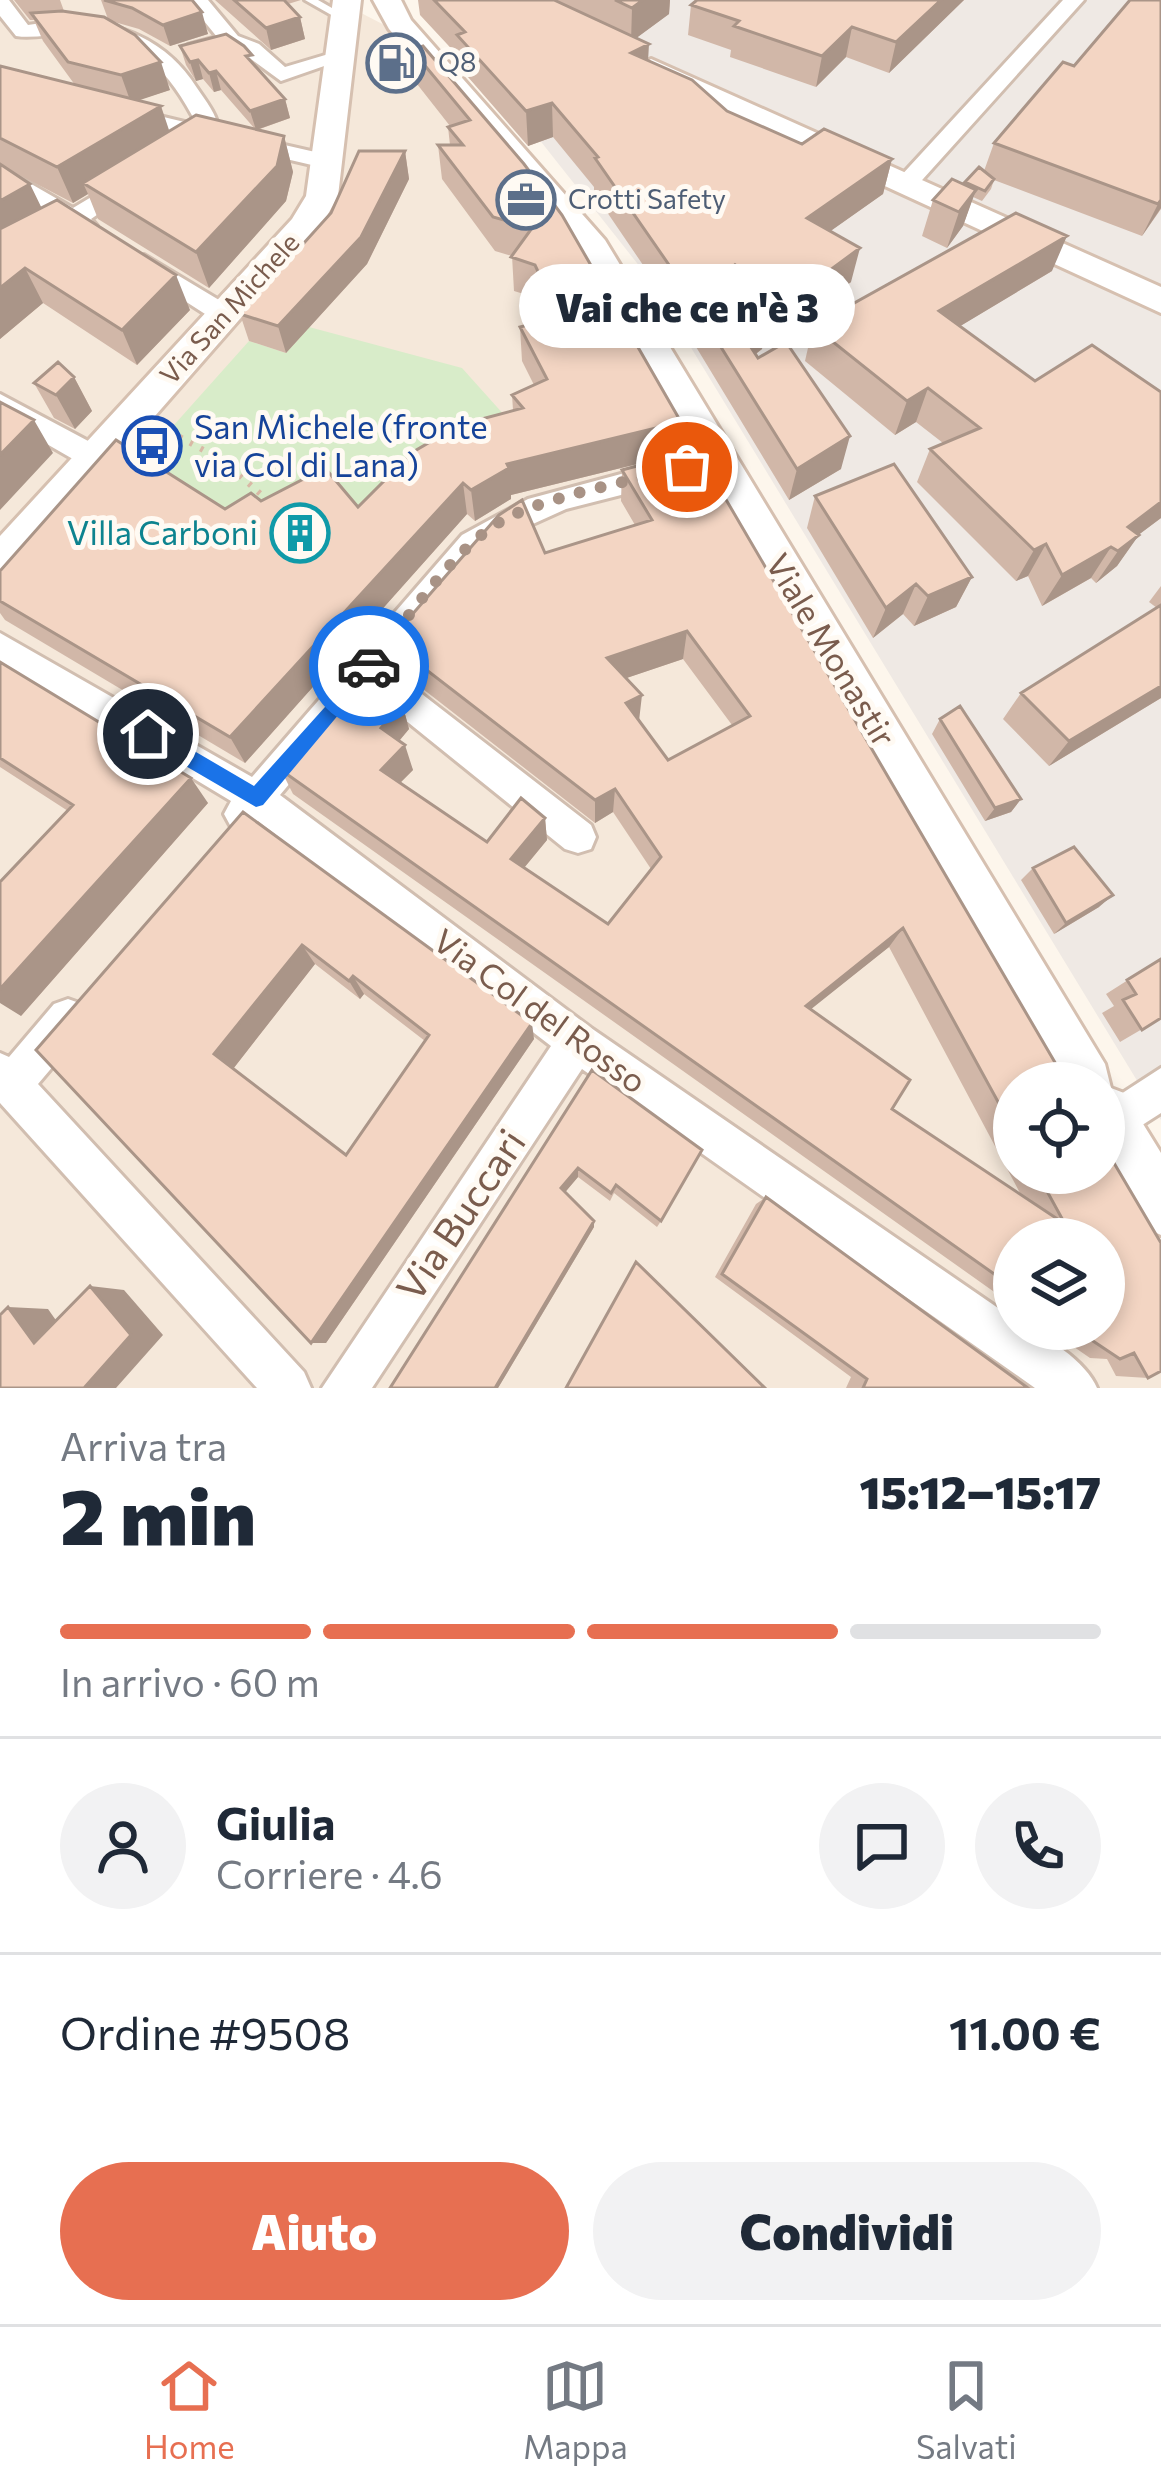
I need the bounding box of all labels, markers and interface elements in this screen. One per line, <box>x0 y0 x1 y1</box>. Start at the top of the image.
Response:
fuel station icon: Q8 <box>365 32 427 94</box>
place label: Q8 <box>438 45 476 78</box>
office icon: Crotti Safety <box>495 169 557 231</box>
place label: Crotti Safety <box>568 182 726 215</box>
street label: Via San Michele <box>152 225 305 391</box>
callout: Vai che ce n'è 3 <box>519 263 855 347</box>
text: Vai che ce n'è 3 <box>555 282 819 330</box>
place label: San Michele (fronte via Col di Lana) <box>194 405 488 484</box>
bus stop icon: San Michele (fronte via Col di Lana) <box>121 415 183 477</box>
pin <box>636 416 738 518</box>
icon: bag <box>654 434 720 500</box>
building icon: Villa Carboni <box>269 502 331 564</box>
place label: Villa Carboni <box>67 511 258 552</box>
street label: Viale Monastir <box>759 545 906 753</box>
courier <box>309 606 429 726</box>
icon: car <box>336 633 402 699</box>
pin <box>97 683 199 785</box>
icon: home <box>115 701 181 767</box>
street label: Via Col del Rosso <box>426 919 655 1101</box>
map controls <box>993 1062 1125 1350</box>
button: locate <box>993 1062 1125 1194</box>
street label: Via Buccari <box>385 1119 534 1309</box>
button: layers <box>993 1218 1125 1350</box>
text: Arriva tra <box>60 1421 227 1469</box>
text: 15:12–15:17 <box>859 1463 1101 1518</box>
text: 2 min <box>60 1466 256 1561</box>
text: In arrivo · 60 m <box>60 1657 320 1705</box>
button: person <box>60 1783 186 1909</box>
button: chat <box>819 1783 945 1909</box>
button: phone <box>975 1783 1101 1909</box>
text: Giulia <box>216 1794 336 1849</box>
text: Corriere · 4.6 <box>216 1849 443 1897</box>
text: Ordine #9508 <box>60 2004 350 2059</box>
text: 11.00 € <box>949 2004 1101 2059</box>
button: Aiuto <box>60 2162 569 2300</box>
button: Condividi <box>593 2162 1101 2300</box>
tab: Home <box>144 2353 235 2466</box>
tab: Mappa <box>523 2353 628 2466</box>
tab: Salvati <box>916 2353 1017 2466</box>

